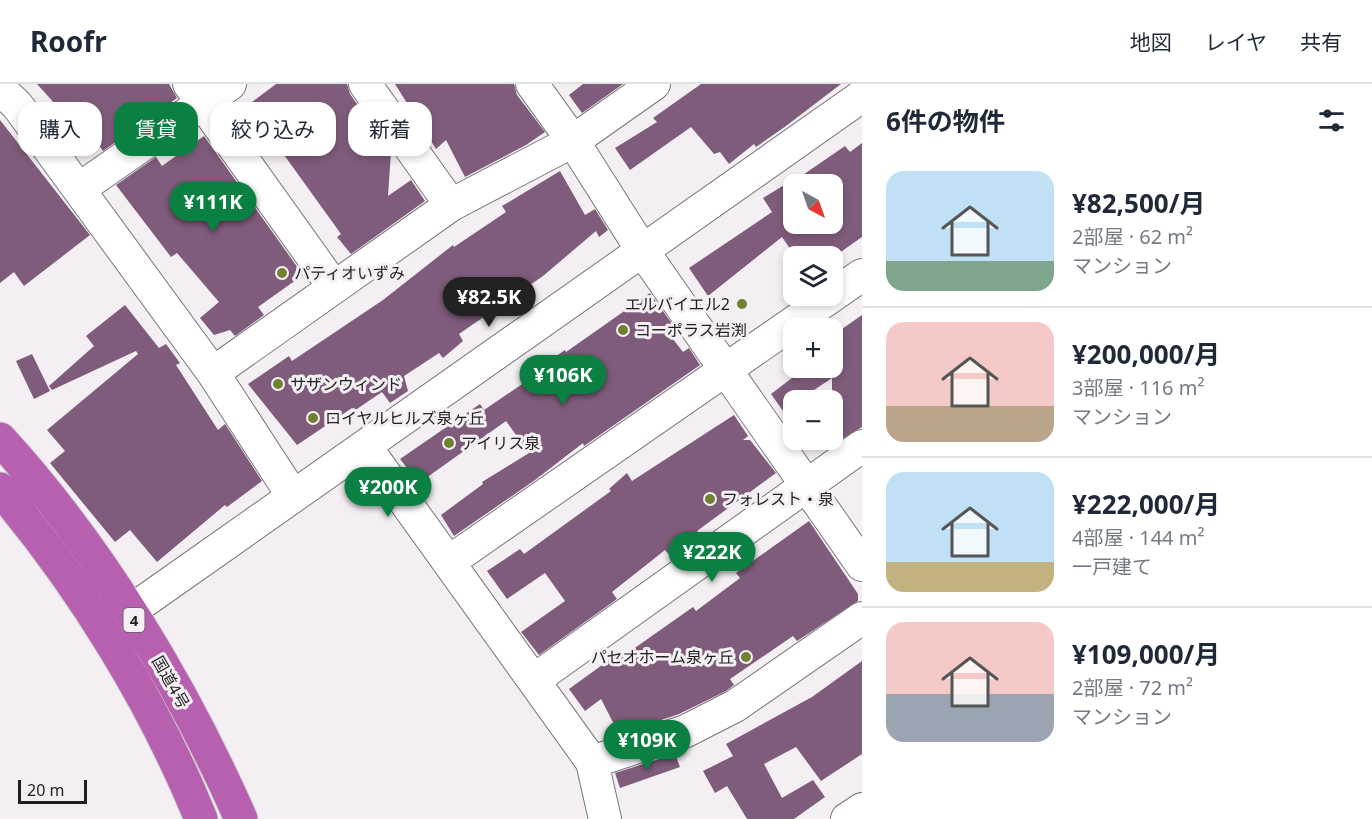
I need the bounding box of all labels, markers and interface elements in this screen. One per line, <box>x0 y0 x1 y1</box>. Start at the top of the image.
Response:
text: Roofr <box>30 22 107 60</box>
text: 地図 <box>1130 28 1172 56</box>
text: レイヤ <box>1205 28 1267 56</box>
text: 共有 <box>1300 28 1342 56</box>
chip: 購入 <box>18 102 102 156</box>
chip: 賃貸 <box>114 102 198 156</box>
chip: 絞り込み <box>210 102 336 156</box>
chip: 新着 <box>348 102 432 156</box>
text: 6件の物件 <box>886 103 1005 139</box>
icon: filters <box>1315 104 1348 137</box>
north arrow <box>783 174 843 234</box>
map controls <box>783 174 843 450</box>
pin: ¥111K <box>171 182 255 233</box>
text: ¥82,500/月 <box>1072 185 1205 221</box>
text: ¥111K <box>183 188 243 215</box>
icon: home <box>934 195 1006 267</box>
text: 2部屋 · 62 m² <box>1072 223 1193 250</box>
button: layers <box>783 246 843 306</box>
text: マンション <box>1072 252 1172 279</box>
place label: パティオいずみ <box>294 262 405 284</box>
marker: パティオいずみ <box>275 266 289 280</box>
pin: ¥82.5K <box>440 277 538 328</box>
text: ¥82.5K <box>457 283 521 310</box>
place label: エルバイエル2 <box>625 293 730 315</box>
marker: エルバイエル2 <box>735 297 749 311</box>
button: + <box>783 318 843 378</box>
place label: コーポラス岩渕 <box>635 319 747 341</box>
marker: コーポラス岩渕 <box>616 323 630 337</box>
text: ¥200,000/月 <box>1072 336 1220 372</box>
icon: home <box>934 346 1006 418</box>
pin: ¥106K <box>521 355 605 406</box>
text: ¥106K <box>533 361 593 388</box>
place label: サザンウィンド <box>290 373 402 395</box>
text: 3部屋 · 116 m² <box>1072 374 1204 401</box>
marker: サザンウィンド <box>271 377 285 391</box>
button: − <box>783 390 843 450</box>
text: マンション <box>1072 403 1172 430</box>
place label: ロイヤルヒルズ泉ヶ丘 <box>325 407 485 429</box>
marker: ロイヤルヒルズ泉ヶ丘 <box>306 411 320 425</box>
place label: アイリス泉 <box>461 432 540 454</box>
marker: アイリス泉 <box>442 436 456 450</box>
pin: ¥200K <box>346 467 430 518</box>
text: ¥200K <box>358 473 418 500</box>
text: ¥222,000/月 <box>1072 486 1220 522</box>
place label: フォレスト・泉 <box>722 488 834 510</box>
marker: フォレスト・泉 <box>703 492 717 506</box>
icon: home <box>934 496 1006 568</box>
text: 4部屋 · 144 m² <box>1072 524 1204 551</box>
pin: ¥222K <box>670 532 754 583</box>
text: ¥222K <box>682 538 742 565</box>
text: 一戸建て <box>1072 553 1152 580</box>
road number: 4 <box>124 608 144 632</box>
text: ¥109,000/月 <box>1072 636 1220 672</box>
place label: パセオホーム泉ヶ丘 <box>590 646 734 668</box>
icon: home <box>934 646 1006 718</box>
marker: パセオホーム泉ヶ丘 <box>739 650 753 664</box>
street label: 国道4号 <box>147 652 195 712</box>
text: 2部屋 · 72 m² <box>1072 674 1193 701</box>
text: マンション <box>1072 703 1172 730</box>
pin: ¥109K <box>605 720 689 771</box>
text: ¥109K <box>617 726 677 753</box>
scale bar <box>18 777 87 804</box>
text: 20 m <box>27 779 64 801</box>

